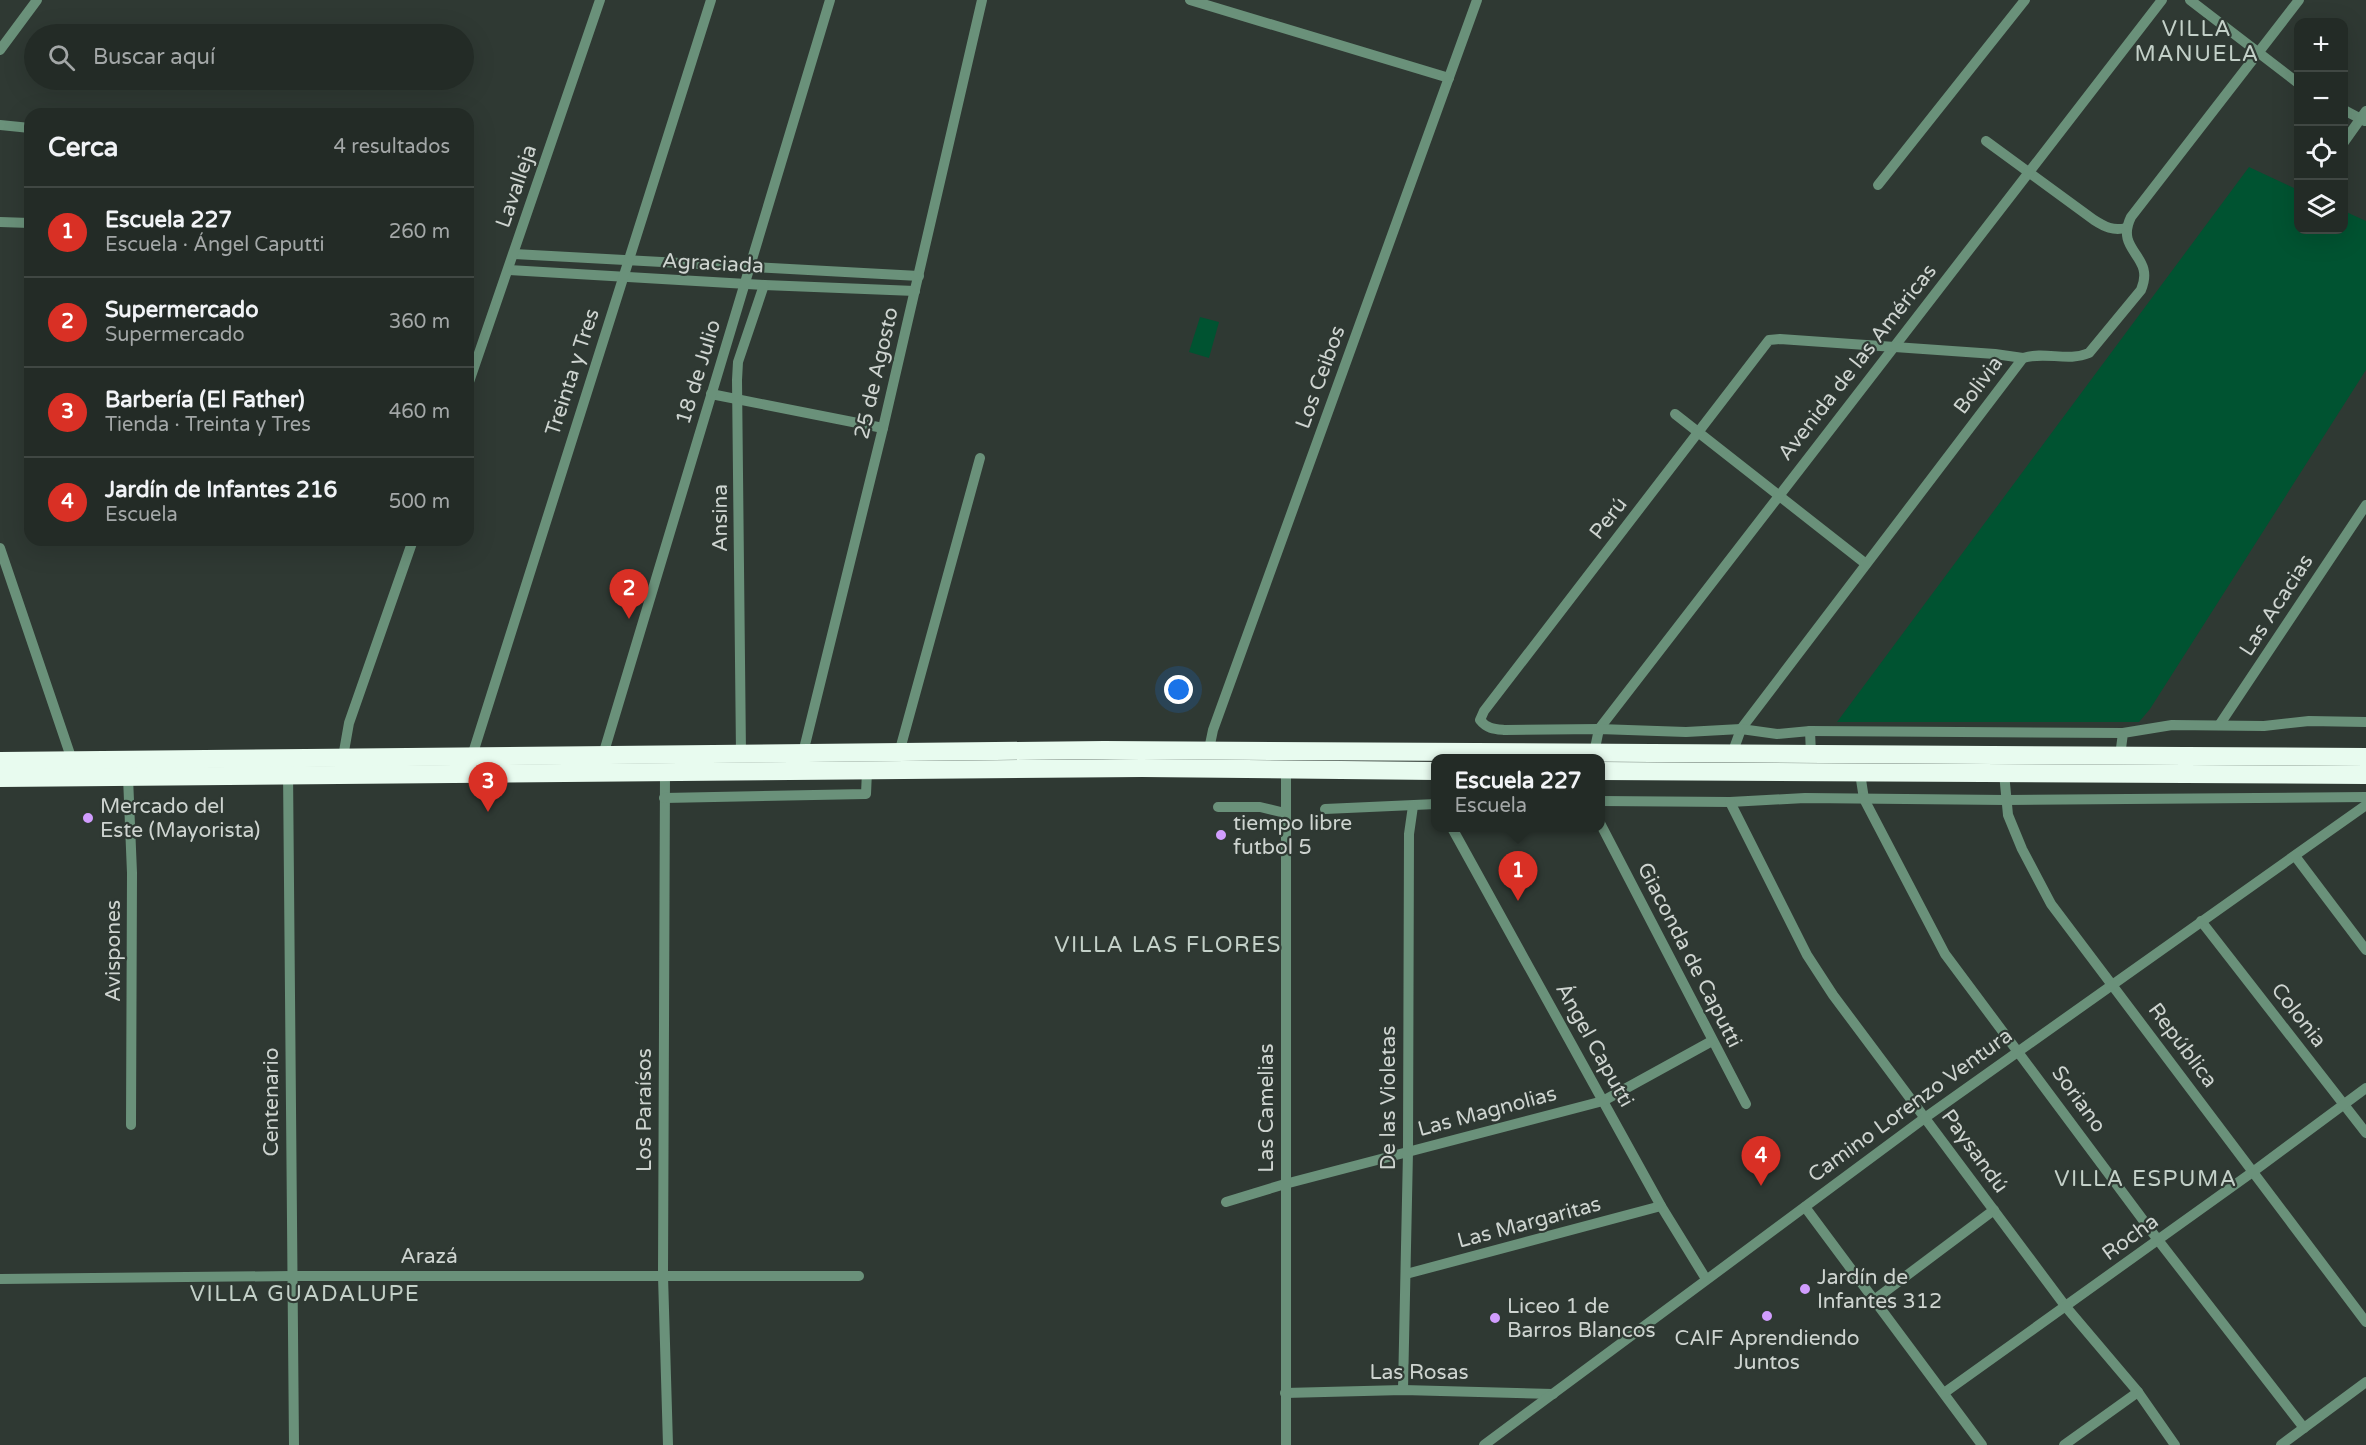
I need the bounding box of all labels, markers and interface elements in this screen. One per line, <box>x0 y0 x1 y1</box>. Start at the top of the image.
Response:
district label: VILLA MANUELA <box>2134 16 2260 67</box>
map controls <box>2294 18 2348 234</box>
button: + <box>2294 18 2348 72</box>
search box <box>24 24 474 90</box>
icon: search <box>45 41 78 74</box>
text: Buscar aquí <box>93 44 215 70</box>
button: − <box>2294 72 2348 126</box>
button: locate <box>2294 126 2348 180</box>
text: Cerca <box>48 132 118 163</box>
text: 4 resultados <box>334 135 450 159</box>
street label: Lavalleja <box>491 141 542 231</box>
button: layers <box>2294 180 2348 234</box>
text: Escuela 227 <box>105 207 232 233</box>
text: 1 <box>61 220 74 244</box>
text: 260 m <box>389 220 450 244</box>
text: Escuela · Ángel Caputti <box>105 233 325 257</box>
street label: Agraciada <box>661 248 764 279</box>
street label: Avenida de las Américas <box>1773 259 1942 466</box>
text: Supermercado <box>105 297 259 323</box>
street label: Treinta y Tres <box>540 305 605 439</box>
street label: 25 de Agosto <box>849 305 904 441</box>
text: 2 <box>61 310 74 334</box>
text: 360 m <box>389 310 450 334</box>
street label: 18 de Julio <box>671 317 726 428</box>
street label: Los Ceibos <box>1290 322 1351 432</box>
text: Supermercado <box>105 323 245 347</box>
street label: Bolivia <box>1949 351 2008 419</box>
text: Barbería (El Father) <box>105 387 305 413</box>
text: 3 <box>61 400 74 424</box>
text: 460 m <box>389 400 450 424</box>
text: Tienda · Treinta y Tres <box>105 413 311 437</box>
text: Jardín de Infantes 216 <box>105 477 337 503</box>
street label: Ansina <box>708 484 733 552</box>
text: 4 <box>61 490 74 514</box>
text: 500 m <box>389 490 450 514</box>
street label: Perú <box>1584 492 1633 544</box>
text: Escuela <box>105 503 178 527</box>
street label: Las Acacias <box>2234 550 2319 661</box>
pin: 2 <box>610 570 648 619</box>
your location <box>1164 675 1193 704</box>
popup <box>1431 754 1605 832</box>
pin: 3 <box>468 762 508 812</box>
text: Escuela 227 <box>1454 768 1582 794</box>
place label: Mercado del Este (Mayorista) <box>100 794 260 843</box>
text: Escuela <box>1454 794 1527 818</box>
marker: Mercado del Este (Mayorista) <box>81 811 95 825</box>
place label: tiempo libre futbol 5 <box>1233 811 1352 860</box>
marker: tiempo libre futbol 5 <box>1214 828 1228 842</box>
pin: 1 <box>1498 852 1538 901</box>
street label: Giaconda de Caputti <box>1632 858 1747 1052</box>
street label: Avispones <box>101 900 126 1002</box>
district label: VILLA LAS FLORES <box>1054 932 1282 958</box>
street label: Colonia <box>2266 978 2331 1052</box>
street label: Ángel Caputti <box>1550 979 1639 1112</box>
street label: República <box>2143 998 2223 1093</box>
street label: Camino Lorenzo Ventura <box>1803 1023 2017 1188</box>
street label: De las Violetas <box>1376 1026 1401 1170</box>
street label: Las Camelias <box>1254 1043 1279 1173</box>
street label: Centenario <box>259 1047 284 1157</box>
street label: Los Paraísos <box>632 1048 657 1172</box>
street label: Soriano <box>2046 1061 2111 1138</box>
street label: Las Magnolias <box>1415 1081 1559 1142</box>
street label: Paysandú <box>1936 1105 2013 1198</box>
pin: 4 <box>1742 1136 1780 1186</box>
district label: VILLA ESPUMA <box>2054 1166 2238 1192</box>
street label: Las Margaritas <box>1455 1191 1604 1254</box>
street label: Rocha <box>2097 1209 2163 1266</box>
street label: Arazá <box>400 1244 458 1269</box>
place label: Jardín de Infantes 312 <box>1817 1265 1942 1314</box>
district label: VILLA GUADALUPE <box>190 1281 420 1307</box>
marker: Jardín de Infantes 312 <box>1798 1282 1812 1296</box>
place label: Liceo 1 de Barros Blancos <box>1507 1294 1656 1343</box>
marker: CAIF Aprendiendo Juntos <box>1760 1309 1774 1323</box>
marker: Liceo 1 de Barros Blancos <box>1488 1311 1502 1325</box>
place label: CAIF Aprendiendo Juntos <box>1675 1326 1859 1375</box>
street label: Las Rosas <box>1369 1360 1469 1385</box>

